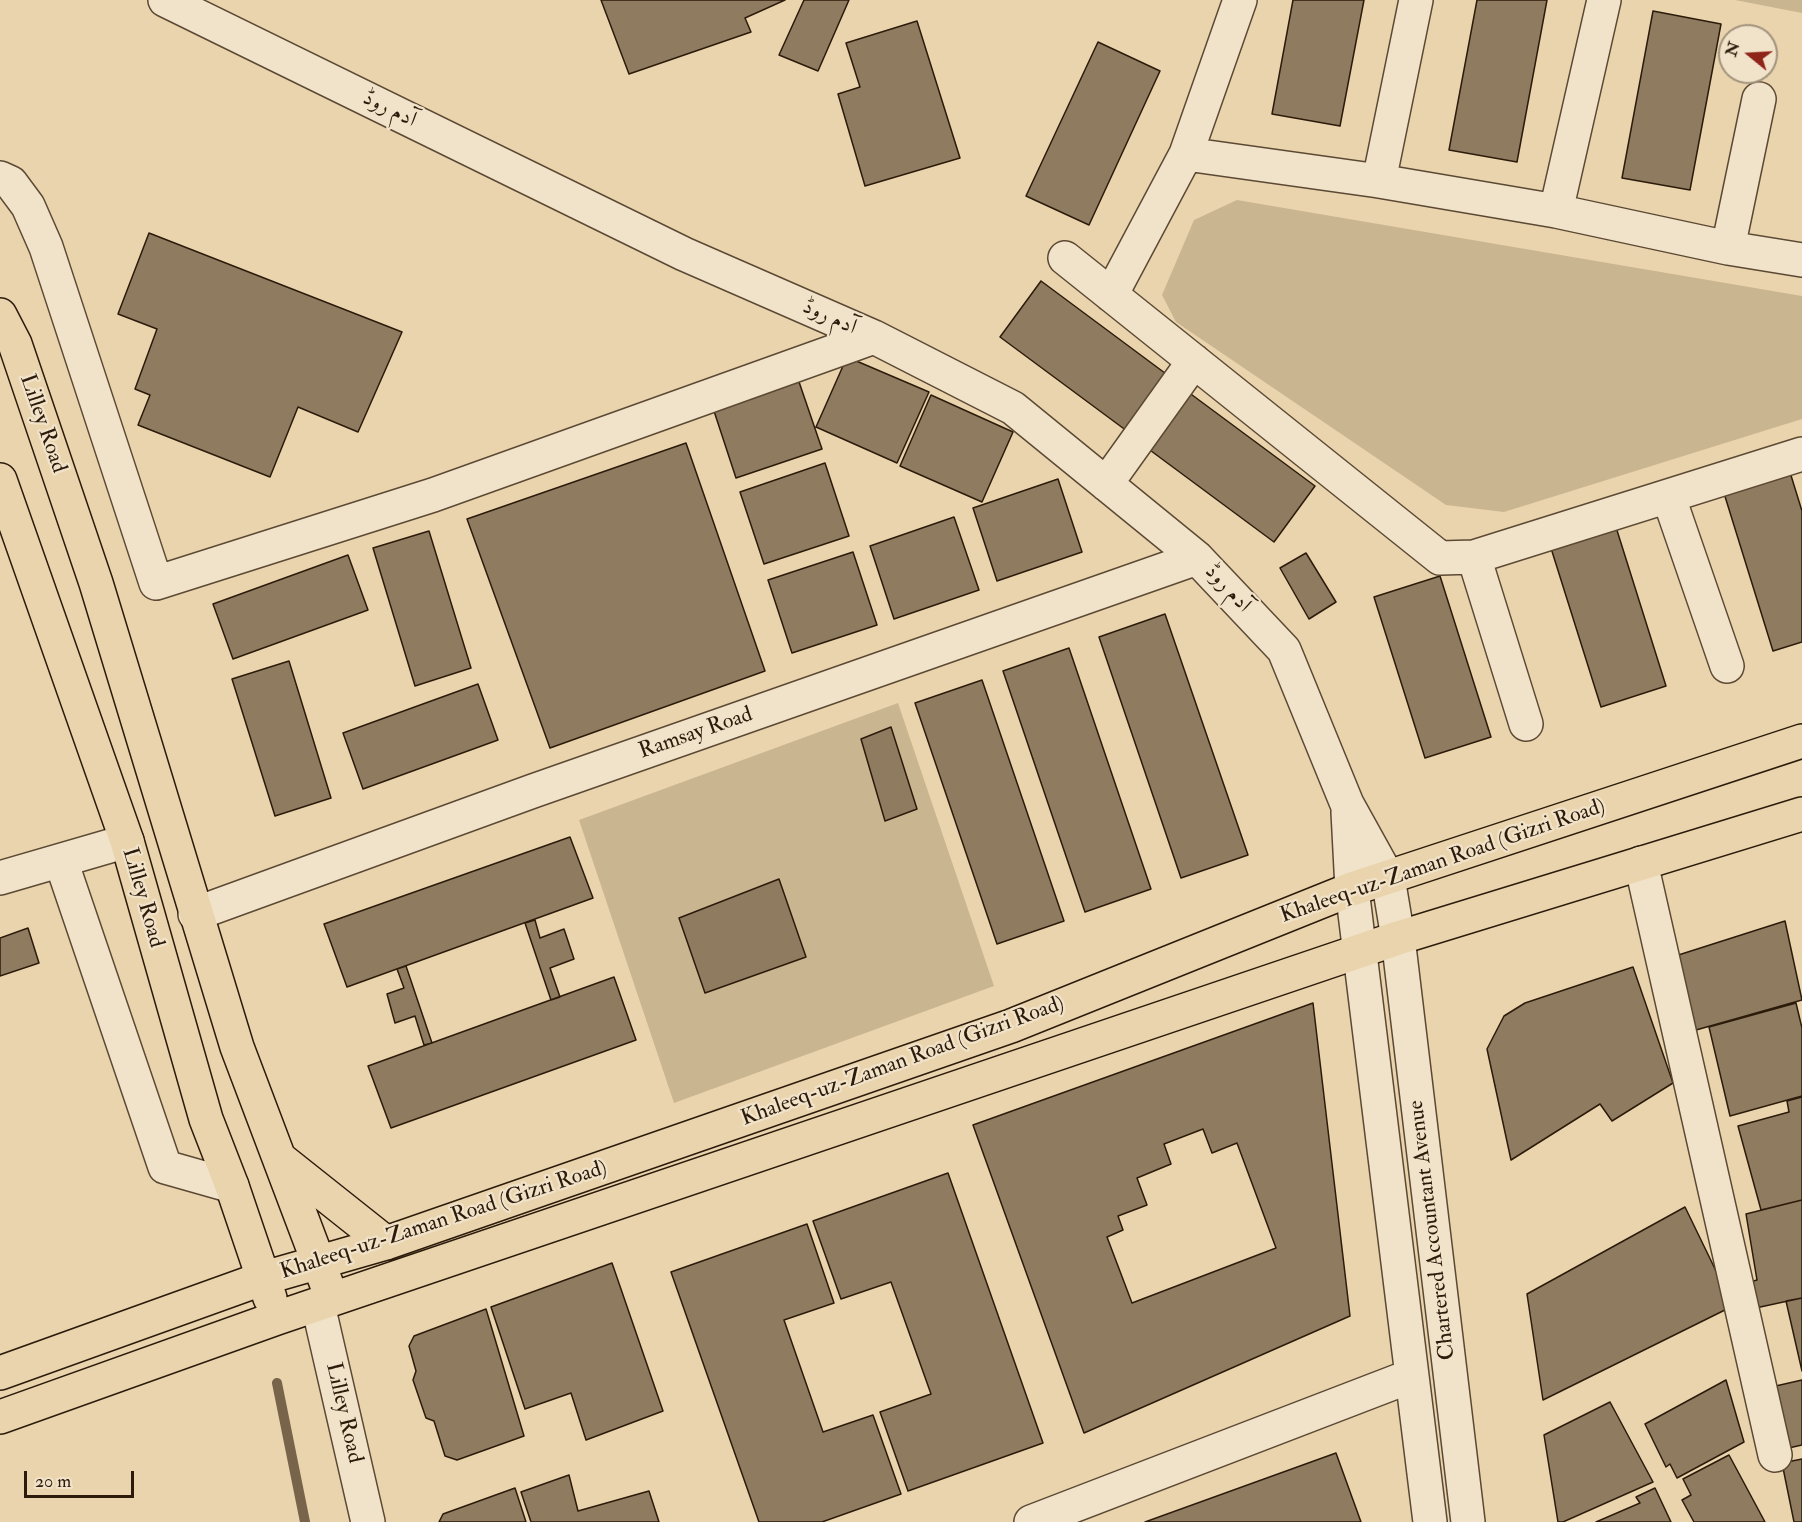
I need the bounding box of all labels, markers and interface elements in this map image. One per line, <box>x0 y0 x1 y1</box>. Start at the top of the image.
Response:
north arrow <box>1718 24 1778 84</box>
text: N <box>1721 39 1745 59</box>
street label: آدم روڈ <box>358 86 420 134</box>
street label: آدم روڈ <box>798 294 860 342</box>
street label: Lilley Road <box>13 371 71 477</box>
street label: آدم روڈ <box>1198 559 1256 619</box>
street label: Ramsay Road <box>636 702 756 766</box>
street label: Khaleeq-uz-Zaman Road (Gizri Road) <box>1277 794 1609 930</box>
street label: Lilley Road <box>115 845 169 951</box>
street label: Khaleeq-uz-Zaman Road (Gizri Road) <box>738 991 1068 1133</box>
street label: Chartered Accountant Avenue <box>1404 1099 1462 1361</box>
street label: Khaleeq-uz-Zaman Road (Gizri Road) <box>277 1156 611 1286</box>
street label: Lilley Road <box>319 1360 367 1466</box>
scale bar <box>27 1459 136 1497</box>
text: 20 m <box>35 1470 71 1493</box>

